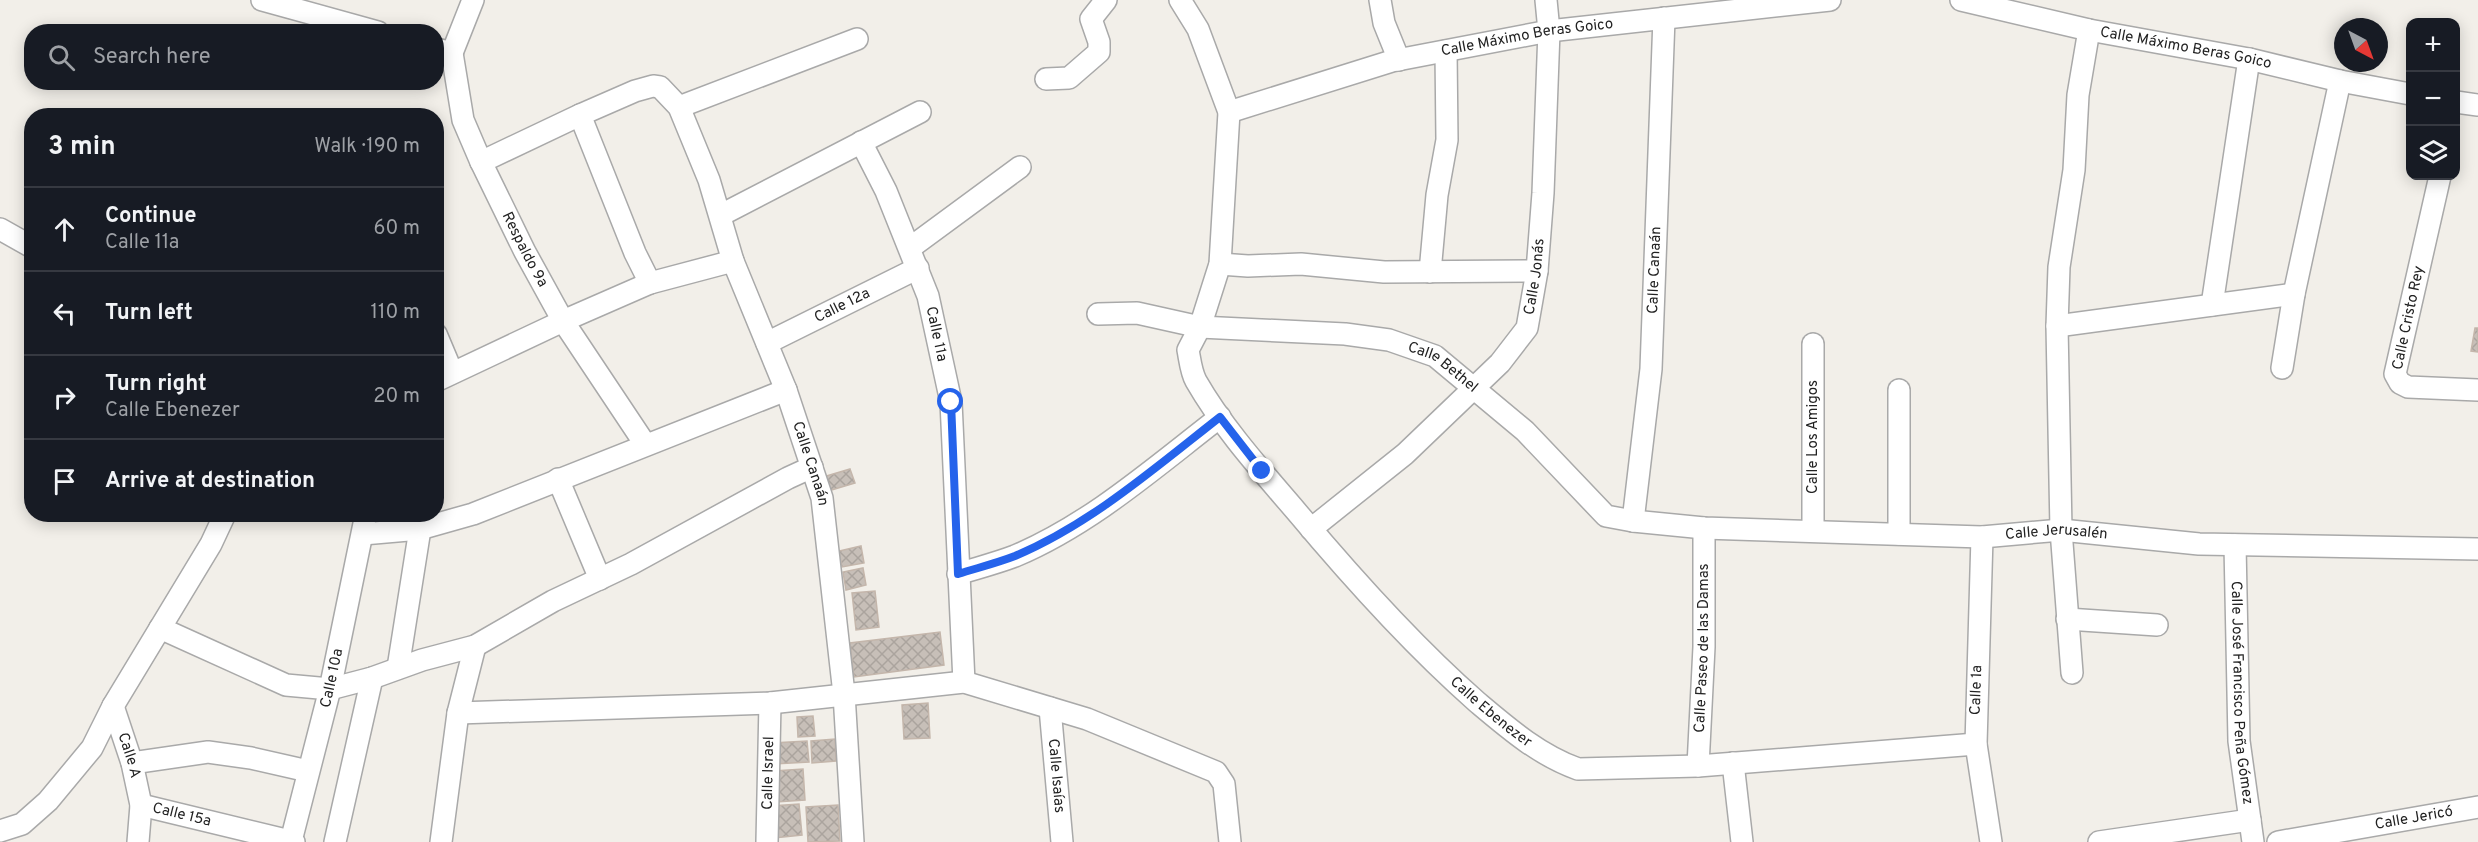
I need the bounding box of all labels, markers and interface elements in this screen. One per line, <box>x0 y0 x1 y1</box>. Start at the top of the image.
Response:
street label: Calle Máximo Beras Goico <box>1439 14 1614 61</box>
north arrow <box>2334 18 2388 72</box>
map controls <box>2406 18 2460 180</box>
button: + <box>2406 18 2460 72</box>
street label: Calle Máximo Beras Goico <box>2099 23 2274 74</box>
search box <box>24 24 444 90</box>
icon: search <box>45 41 78 74</box>
text: Search here <box>93 44 211 71</box>
button: − <box>2406 72 2460 126</box>
button: layers <box>2406 126 2460 180</box>
text: 3 min <box>48 131 116 164</box>
text: Walk · 190 m <box>314 134 420 160</box>
text: Continue <box>105 203 196 230</box>
street label: Respaldo 9a <box>497 209 552 291</box>
icon: ahead <box>48 213 81 246</box>
text: 60 m <box>374 216 420 242</box>
street label: Calle Canaán <box>1644 226 1666 314</box>
text: Calle 11a <box>105 230 179 256</box>
street label: Calle Jonás <box>1520 238 1549 316</box>
street label: Calle Cristo Rey <box>2389 264 2429 372</box>
street label: Calle 12a <box>811 284 873 327</box>
icon: left <box>48 297 81 330</box>
text: Turn left <box>105 300 193 327</box>
text: 110 m <box>371 300 420 326</box>
street label: Calle 11a <box>921 305 951 363</box>
street label: Calle Bethel <box>1405 338 1482 397</box>
text: Turn right <box>105 371 207 398</box>
street label: Calle Los Amigos <box>1804 380 1823 494</box>
icon: right <box>48 381 81 414</box>
text: 20 m <box>373 384 420 410</box>
route start <box>937 388 963 414</box>
text: Calle Ebenezer <box>105 398 240 424</box>
street label: Calle Canaán <box>788 419 832 507</box>
route end <box>1248 457 1274 483</box>
icon: arrive <box>48 465 81 498</box>
text: Arrive at destination <box>105 468 315 495</box>
street label: Calle Jerusalén <box>2004 520 2109 544</box>
street label: Calle Paseo de las Damas <box>1690 563 1714 733</box>
street label: Calle José Francisco Peña Gómez <box>2226 581 2257 806</box>
street label: Calle 10a <box>316 647 348 710</box>
street label: Calle 1a <box>1967 665 1987 715</box>
street label: Calle Ebenezer <box>1446 673 1536 752</box>
street label: Calle A <box>113 730 144 780</box>
street label: Calle Israel <box>758 736 779 810</box>
street label: Calle Isaías <box>1043 738 1069 814</box>
street label: Calle 15a <box>150 799 213 831</box>
street label: Calle Jericó <box>2373 802 2455 834</box>

